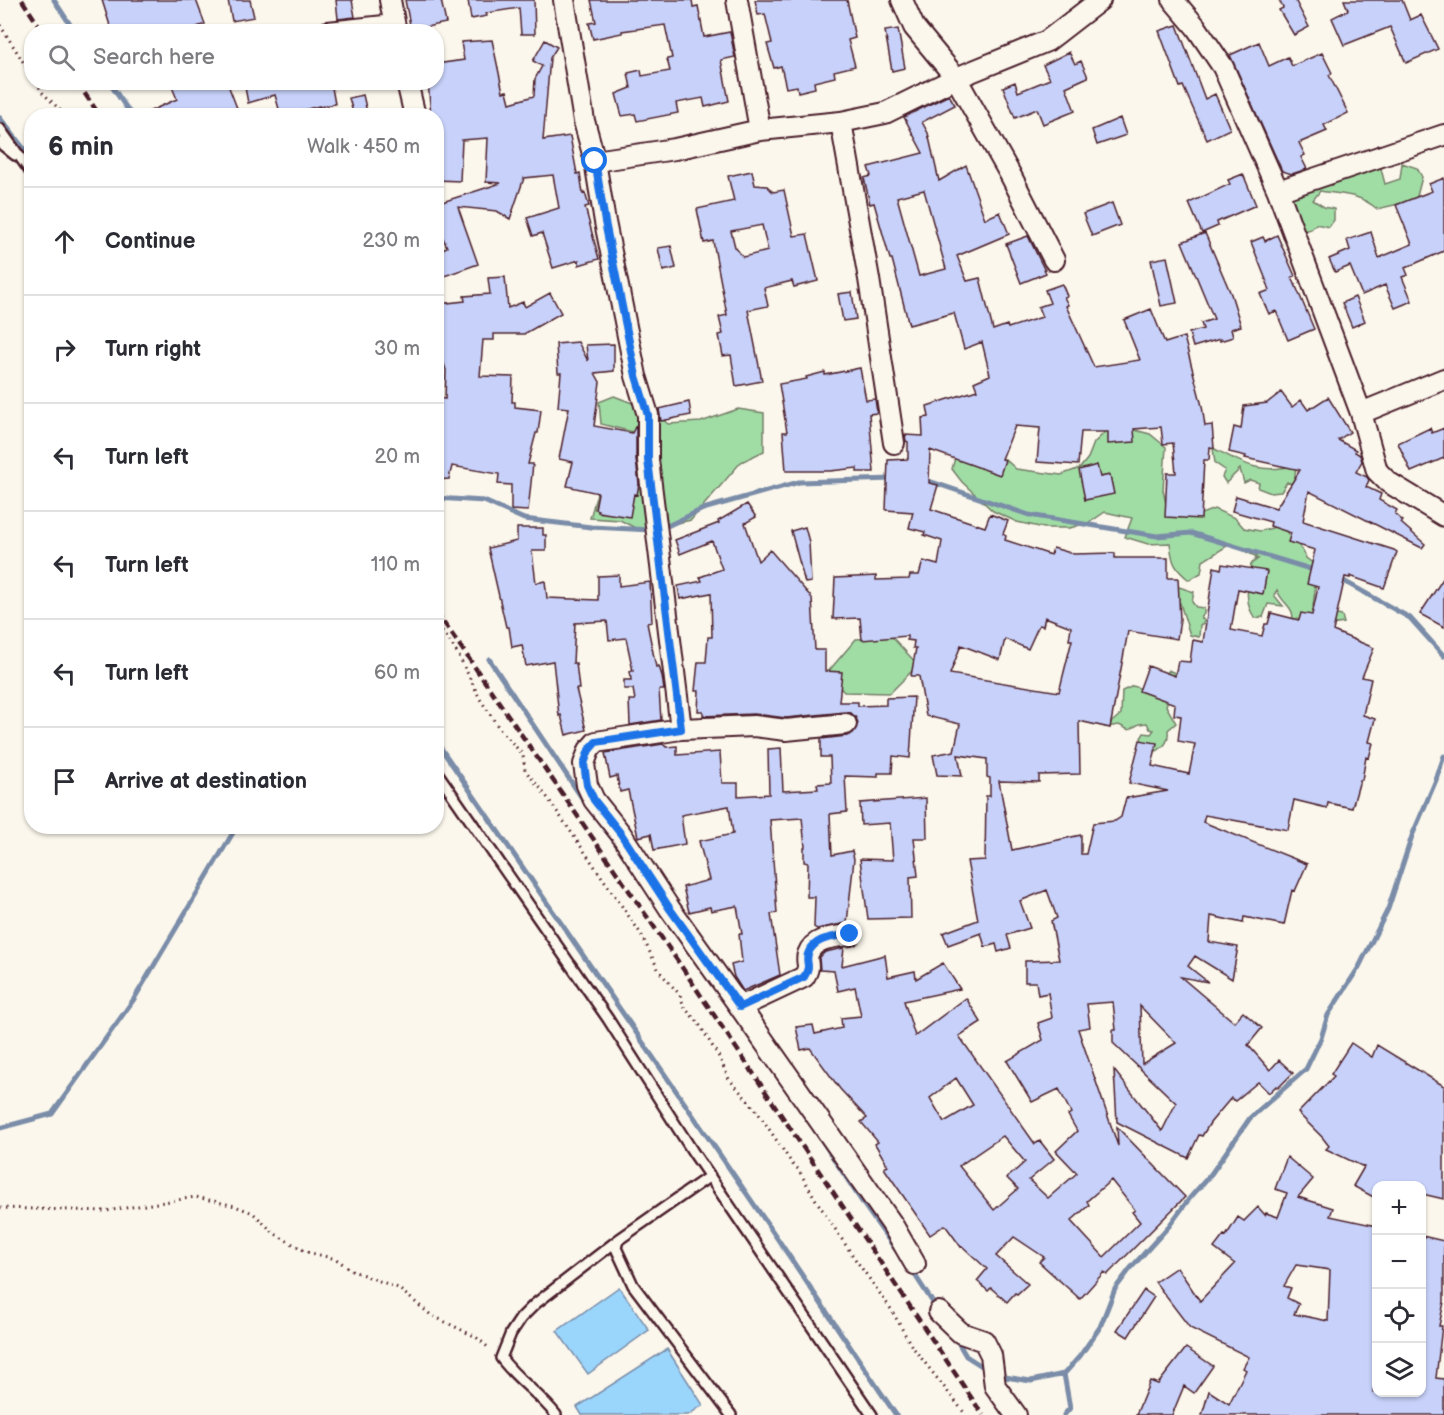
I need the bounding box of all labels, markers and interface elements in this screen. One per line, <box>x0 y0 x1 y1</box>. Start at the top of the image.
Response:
search box <box>24 24 444 90</box>
icon: search <box>45 41 78 74</box>
text: Search here <box>93 44 215 71</box>
text: 6 min <box>48 132 114 163</box>
text: Walk · 450 m <box>307 135 420 159</box>
route start <box>581 147 607 173</box>
icon: ahead <box>48 225 81 258</box>
text: Continue <box>105 228 195 255</box>
text: 230 m <box>363 229 420 253</box>
icon: right <box>48 333 81 366</box>
text: Turn right <box>105 336 201 363</box>
text: 30 m <box>374 337 420 361</box>
icon: left <box>48 441 81 474</box>
text: Turn left <box>105 444 189 471</box>
text: 20 m <box>375 445 420 469</box>
icon: left <box>48 549 81 582</box>
text: Turn left <box>105 552 189 579</box>
text: 110 m <box>371 553 420 577</box>
icon: left <box>48 657 81 690</box>
text: Turn left <box>105 660 189 687</box>
text: 60 m <box>374 661 420 685</box>
icon: arrive <box>48 765 81 798</box>
text: Arrive at destination <box>105 768 307 795</box>
route end <box>836 920 862 946</box>
map controls <box>1372 1181 1426 1397</box>
button: + <box>1372 1181 1426 1235</box>
button: − <box>1372 1235 1426 1289</box>
button: locate <box>1372 1289 1426 1343</box>
button: layers <box>1372 1343 1426 1397</box>

